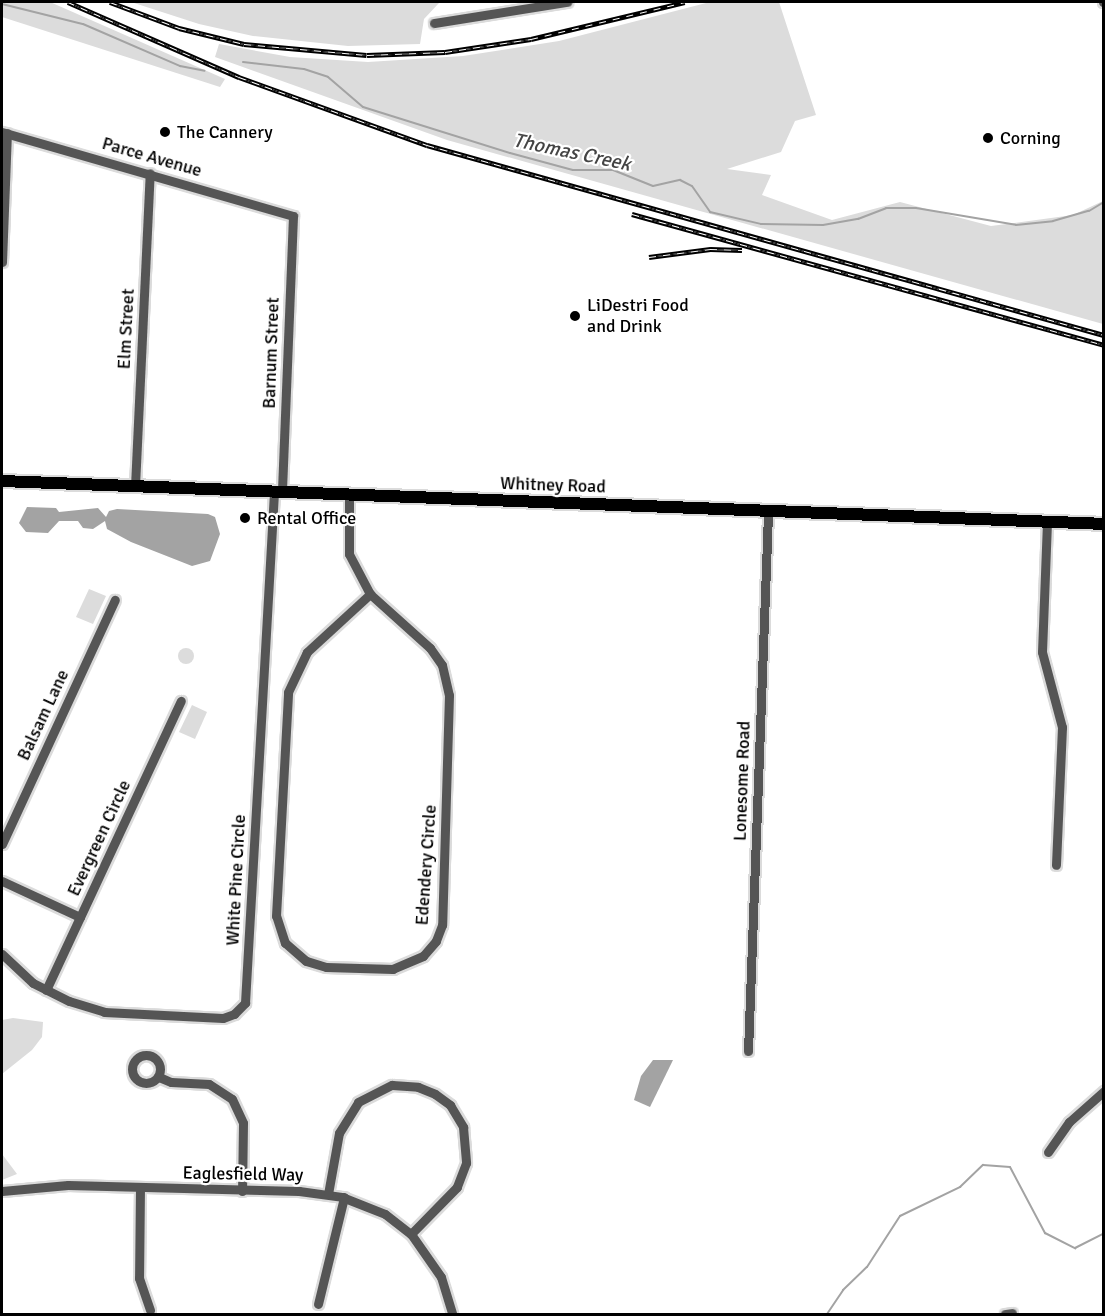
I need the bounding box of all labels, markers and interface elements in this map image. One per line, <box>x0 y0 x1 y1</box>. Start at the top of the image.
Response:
place label: The Cannery <box>177 121 273 143</box>
marker: The Cannery <box>158 125 172 139</box>
place label: Corning <box>1000 127 1061 149</box>
water label: Thomas Creek <box>511 128 633 176</box>
marker: Corning <box>981 131 995 145</box>
street label: Parce Avenue <box>100 132 204 182</box>
street label: Elm Street <box>113 288 139 370</box>
place label: LiDestri Food and Drink <box>587 295 689 338</box>
street label: Barnum Street <box>258 297 284 409</box>
marker: LiDestri Food and Drink <box>568 309 582 323</box>
street label: Whitney Road <box>500 472 606 498</box>
place label: Rental Office <box>257 507 356 529</box>
marker: Rental Office <box>238 511 252 525</box>
street label: Balsam Lane <box>13 666 73 764</box>
street label: Lonesome Road <box>729 721 755 841</box>
street label: Evergreen Circle <box>63 777 135 899</box>
street label: Edendery Circle <box>411 804 441 926</box>
street label: White Pine Circle <box>222 814 250 946</box>
street label: Eaglesfield Way <box>182 1162 304 1186</box>

